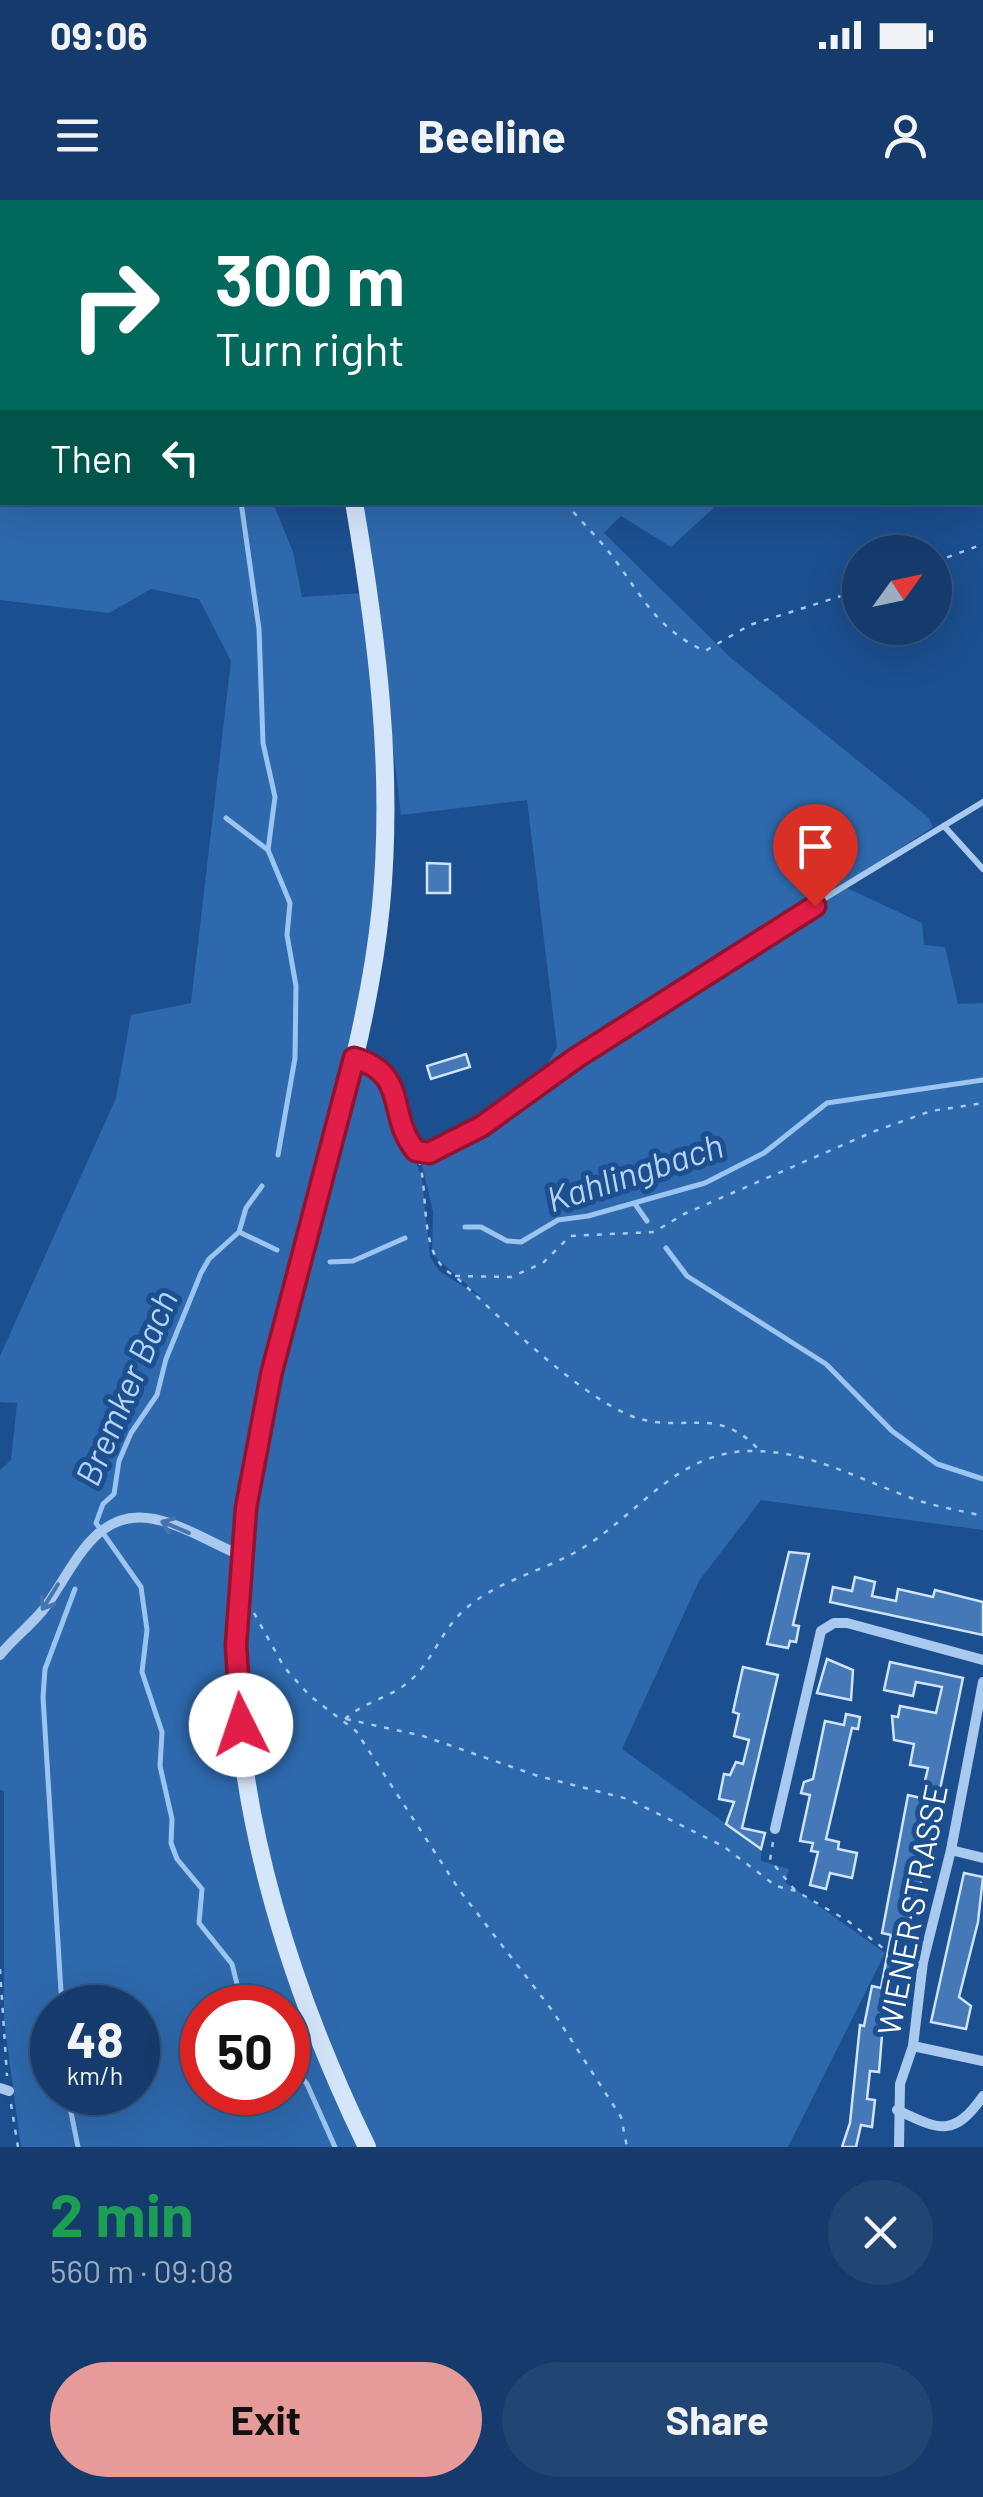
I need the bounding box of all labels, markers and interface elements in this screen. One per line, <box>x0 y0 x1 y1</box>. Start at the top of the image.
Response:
text: 09:06 <box>50 12 148 58</box>
icon: menu <box>50 108 105 163</box>
text: Beeline <box>417 108 566 162</box>
icon: person <box>878 108 933 163</box>
text: 300 m <box>215 236 405 320</box>
icon: right <box>50 240 180 370</box>
text: Turn right <box>215 321 405 375</box>
icon: left <box>153 430 208 485</box>
text: Then <box>50 435 133 481</box>
north arrow <box>842 535 952 645</box>
map controls <box>842 535 952 645</box>
pin <box>773 804 858 907</box>
icon: arrive <box>788 819 843 874</box>
water label: Kahlingbach <box>541 1123 728 1219</box>
water label: Bremker Bach <box>65 1283 185 1491</box>
one-way arrow <box>160 1517 191 1535</box>
one-way arrow <box>40 1583 60 1611</box>
position arrow <box>189 1673 293 1777</box>
street label: WIENER STRASSE <box>868 1781 954 2038</box>
speed limit sign: 50 <box>180 1985 310 2115</box>
text: 48 <box>66 2008 124 2068</box>
text: km/h <box>67 2060 123 2090</box>
text: 2 min <box>50 2177 194 2249</box>
button: close <box>828 2180 933 2285</box>
text: 560 m · 09:08 <box>50 2251 234 2289</box>
button: Exit <box>50 2362 482 2477</box>
button: Share <box>502 2362 933 2477</box>

